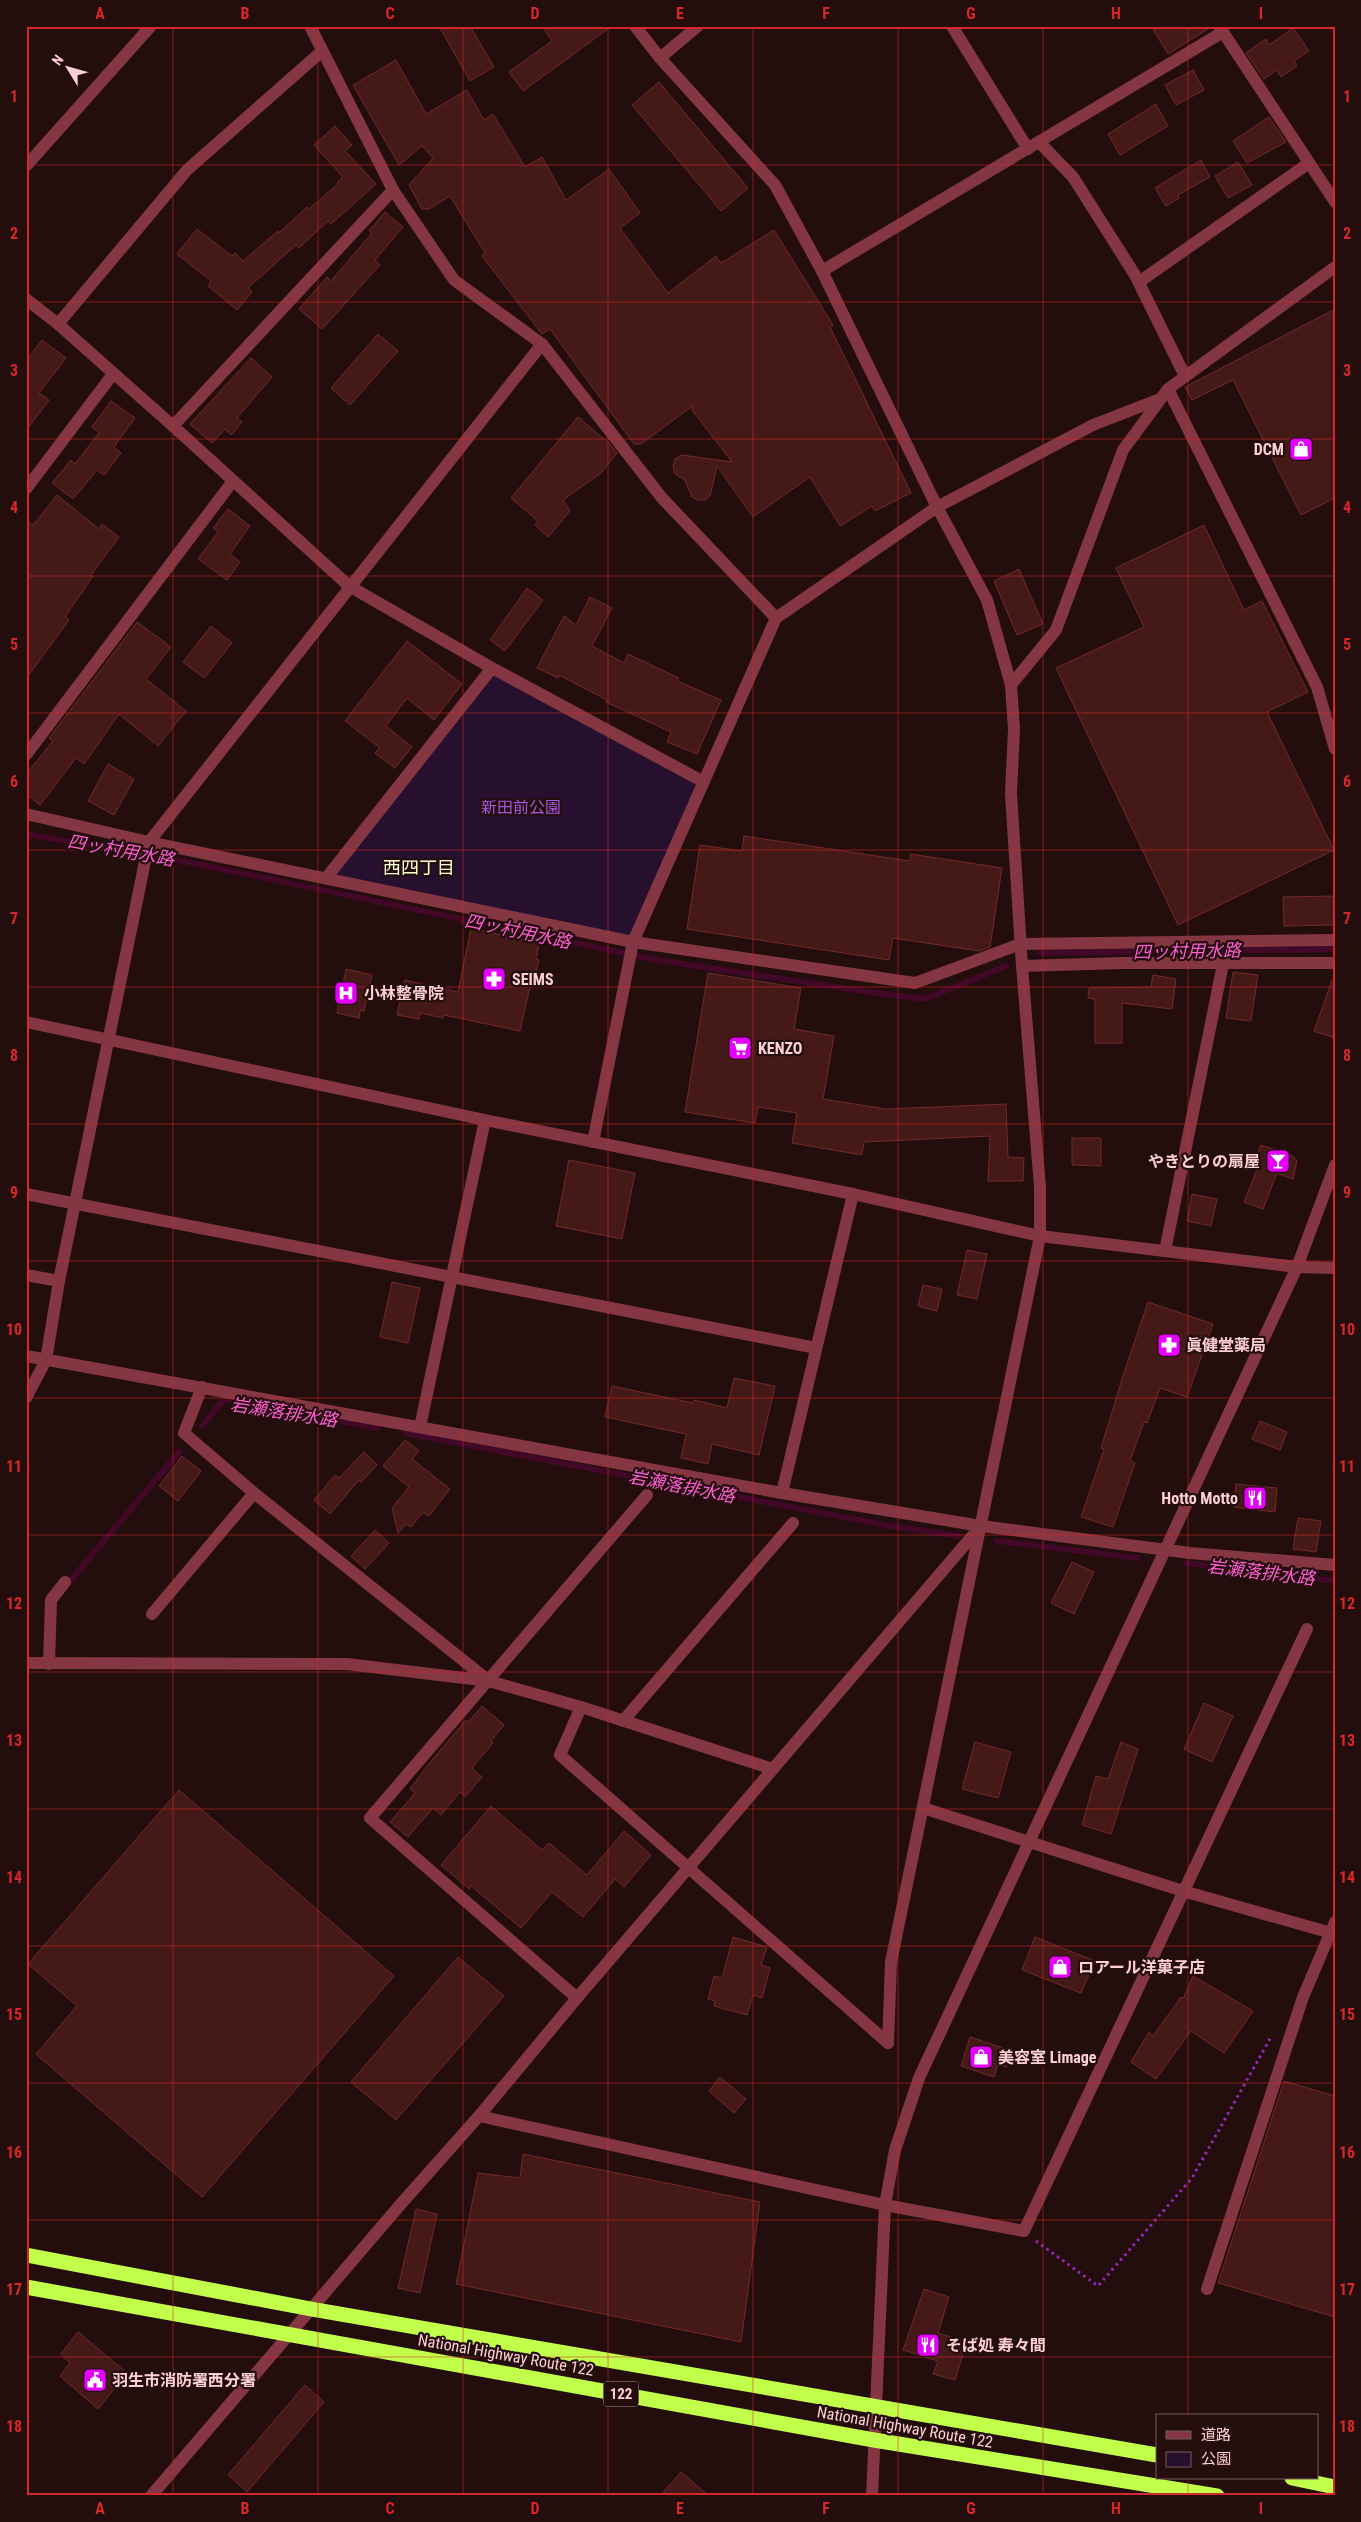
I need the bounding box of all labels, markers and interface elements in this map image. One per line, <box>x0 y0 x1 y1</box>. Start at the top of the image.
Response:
text: A <box>95 4 105 23</box>
text: B <box>241 4 250 23</box>
text: C <box>385 4 395 23</box>
text: D <box>530 4 540 23</box>
text: E <box>676 4 684 23</box>
text: F <box>822 4 830 23</box>
text: G <box>966 4 976 23</box>
text: H <box>1111 4 1121 23</box>
text: I <box>1259 4 1263 23</box>
north arrow <box>42 42 92 92</box>
text: N <box>49 52 67 68</box>
text: 1 <box>10 87 18 106</box>
text: 1 <box>1343 87 1351 106</box>
text: 2 <box>10 224 18 243</box>
text: 2 <box>1343 224 1351 243</box>
text: 3 <box>10 361 18 380</box>
text: 3 <box>1343 361 1351 380</box>
shop icon: DCM <box>1288 436 1314 462</box>
place label: DCM <box>1254 440 1284 459</box>
text: 4 <box>10 498 18 517</box>
text: 4 <box>1343 498 1351 517</box>
text: 5 <box>10 635 18 654</box>
text: 5 <box>1343 635 1351 654</box>
text: 6 <box>10 772 18 791</box>
text: 6 <box>1343 772 1351 791</box>
park label: 新田前公園 <box>481 798 561 817</box>
water label: 四ッ村用水路 <box>66 830 178 870</box>
district label: 西四丁目 <box>383 857 455 878</box>
text: 7 <box>10 909 18 928</box>
text: 7 <box>1343 909 1351 928</box>
water label: 四ッ村用水路 <box>463 910 575 953</box>
water label: 四ッ村用水路 <box>1133 940 1243 962</box>
pharmacy icon: SEIMS <box>481 966 507 992</box>
place label: SEIMS <box>512 970 554 989</box>
hospital icon: 小林整骨院 <box>333 980 359 1006</box>
place label: 小林整骨院 <box>364 984 444 1003</box>
supermarket icon: KENZO <box>727 1035 753 1061</box>
place label: KENZO <box>758 1039 802 1058</box>
text: 8 <box>10 1046 18 1065</box>
text: 8 <box>1343 1046 1351 1065</box>
bar icon: やきとりの扇屋 <box>1265 1148 1291 1174</box>
place label: やきとりの扇屋 <box>1148 1152 1260 1171</box>
text: 9 <box>10 1183 18 1202</box>
text: 9 <box>1343 1183 1351 1202</box>
text: 10 <box>6 1320 22 1339</box>
text: 10 <box>1339 1320 1355 1339</box>
pharmacy icon: 眞健堂薬局 <box>1156 1332 1182 1358</box>
place label: 眞健堂薬局 <box>1186 1336 1266 1355</box>
water label: 岩瀬落排水路 <box>229 1393 341 1431</box>
text: 11 <box>6 1457 22 1476</box>
text: 11 <box>1339 1457 1355 1476</box>
water label: 岩瀬落排水路 <box>627 1465 739 1507</box>
restaurant icon: Hotto Motto <box>1242 1485 1268 1511</box>
place label: Hotto Motto <box>1161 1489 1238 1508</box>
water label: 岩瀬落排水路 <box>1206 1555 1318 1589</box>
text: 12 <box>6 1594 22 1613</box>
text: 12 <box>1339 1594 1355 1613</box>
text: 13 <box>6 1731 22 1750</box>
text: 13 <box>1339 1731 1355 1750</box>
text: 14 <box>6 1868 22 1887</box>
text: 14 <box>1339 1868 1355 1887</box>
shop icon: ロアール洋菓子店 <box>1047 1954 1073 1980</box>
place label: ロアール洋菓子店 <box>1078 1958 1205 1977</box>
text: 15 <box>6 2005 22 2024</box>
text: 15 <box>1339 2005 1355 2024</box>
shop icon: 美容室 Limage <box>968 2044 994 2070</box>
place label: 美容室 Limage <box>998 2048 1097 2067</box>
text: 16 <box>6 2143 22 2162</box>
text: 16 <box>1339 2143 1355 2162</box>
text: 17 <box>6 2280 22 2299</box>
text: 17 <box>1339 2280 1355 2299</box>
street label: National Highway Route 122 <box>417 2330 595 2380</box>
restaurant icon: そば処 寿々間 <box>915 2332 941 2358</box>
place label: そば処 寿々間 <box>946 2336 1046 2355</box>
public building icon: 羽生市消防署西分署 <box>82 2367 108 2393</box>
place label: 羽生市消防署西分署 <box>112 2371 256 2390</box>
road number: 122 <box>604 2382 638 2406</box>
street label: National Highway Route 122 <box>816 2402 994 2452</box>
legend <box>1156 2414 1318 2480</box>
text: 18 <box>6 2417 22 2436</box>
text: 18 <box>1339 2417 1355 2436</box>
text: 道路 <box>1201 2426 1231 2444</box>
text: 公園 <box>1201 2450 1231 2468</box>
text: A <box>95 2499 105 2518</box>
text: B <box>241 2499 250 2518</box>
text: C <box>385 2499 395 2518</box>
text: D <box>530 2499 540 2518</box>
text: E <box>676 2499 684 2518</box>
text: F <box>822 2499 830 2518</box>
text: G <box>966 2499 976 2518</box>
text: H <box>1111 2499 1121 2518</box>
text: I <box>1259 2499 1263 2518</box>

